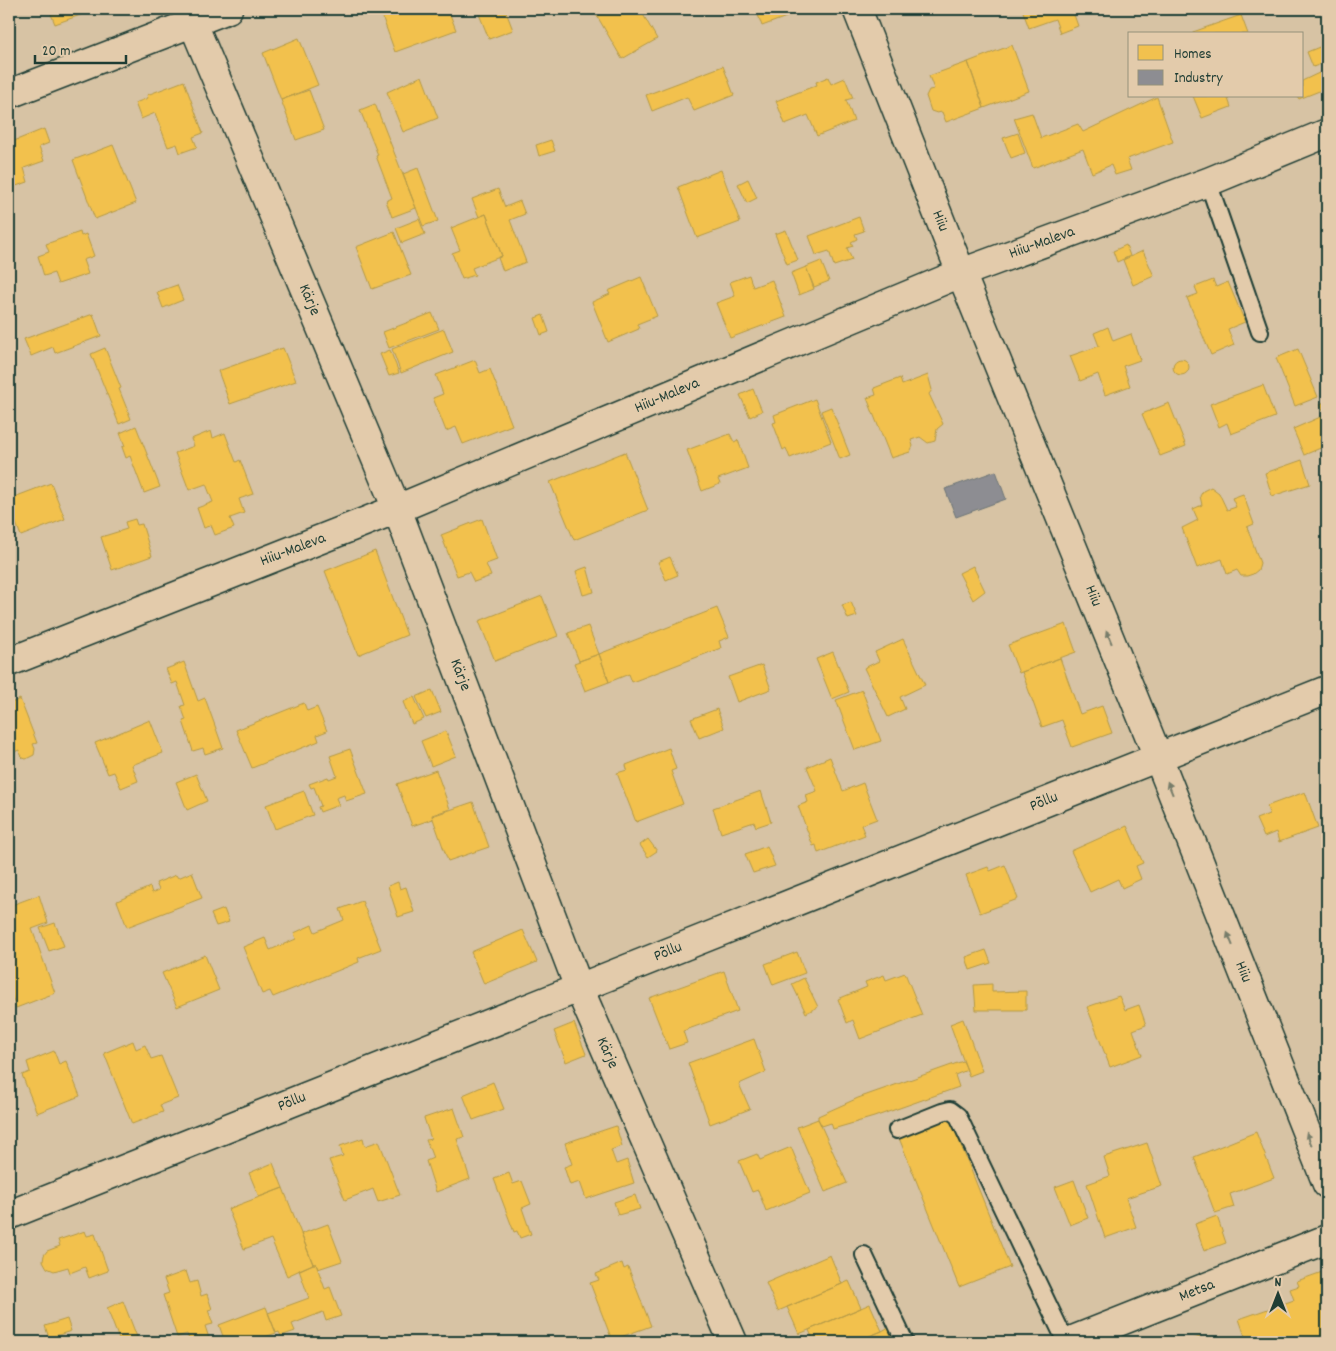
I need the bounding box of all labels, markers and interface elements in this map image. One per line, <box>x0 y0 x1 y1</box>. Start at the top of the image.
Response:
scale bar <box>35 32 126 64</box>
legend <box>1128 32 1304 98</box>
text: 20 m <box>42 41 70 63</box>
text: Homes <box>1174 44 1212 66</box>
text: Industry <box>1174 68 1223 90</box>
street label: Hiiu <box>925 207 955 235</box>
street label: Hiiu-Maleva <box>1006 220 1078 265</box>
street label: Kärje <box>292 281 326 319</box>
street label: Hiiu-Maleva <box>631 372 703 420</box>
street label: Hiiu-Maleva <box>257 527 329 573</box>
street label: Hiiu <box>1078 582 1108 610</box>
one-way arrow <box>1105 630 1113 644</box>
street label: Kärje <box>443 656 477 694</box>
one-way arrow <box>1166 780 1174 795</box>
street label: Põllu <box>1026 786 1062 818</box>
one-way arrow <box>1226 931 1234 946</box>
street label: Põllu <box>650 936 686 968</box>
street label: Hiiu <box>1228 958 1258 986</box>
street label: Kärje <box>590 1033 624 1073</box>
street label: Põllu <box>274 1086 310 1118</box>
one-way arrow <box>1305 1131 1313 1146</box>
north arrow <box>1254 1268 1304 1318</box>
street label: Metsa <box>1176 1273 1219 1309</box>
text: N <box>1275 1273 1282 1293</box>

